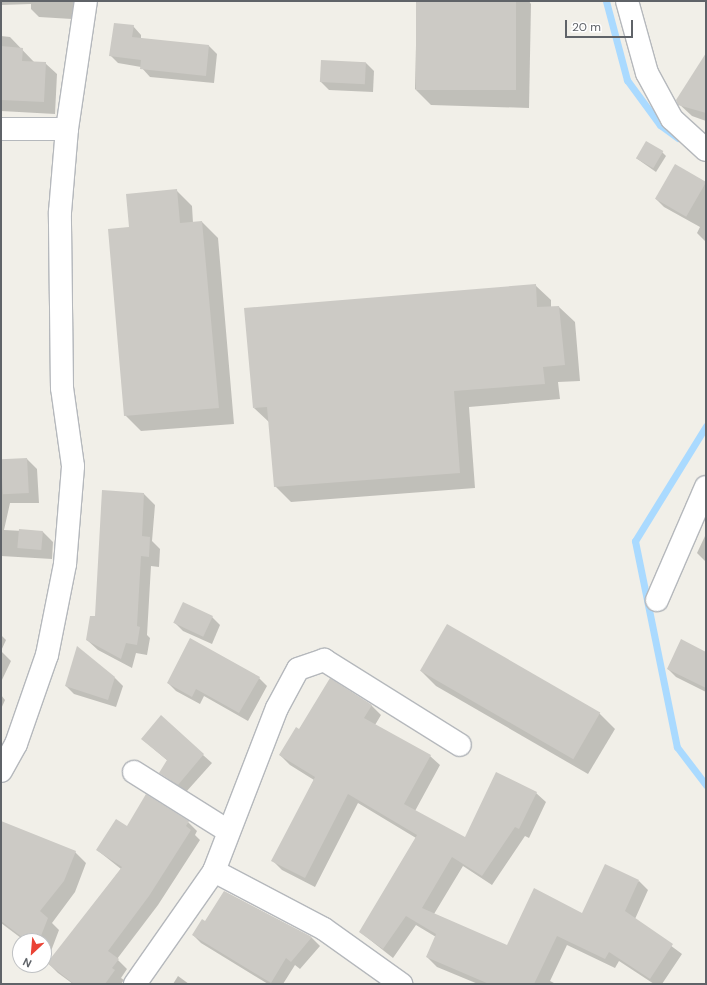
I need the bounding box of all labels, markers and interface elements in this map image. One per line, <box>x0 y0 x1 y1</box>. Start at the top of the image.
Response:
scale bar <box>567 12 635 38</box>
text: 20 m <box>572 19 601 35</box>
north arrow <box>12 933 52 973</box>
text: N <box>21 955 34 971</box>

